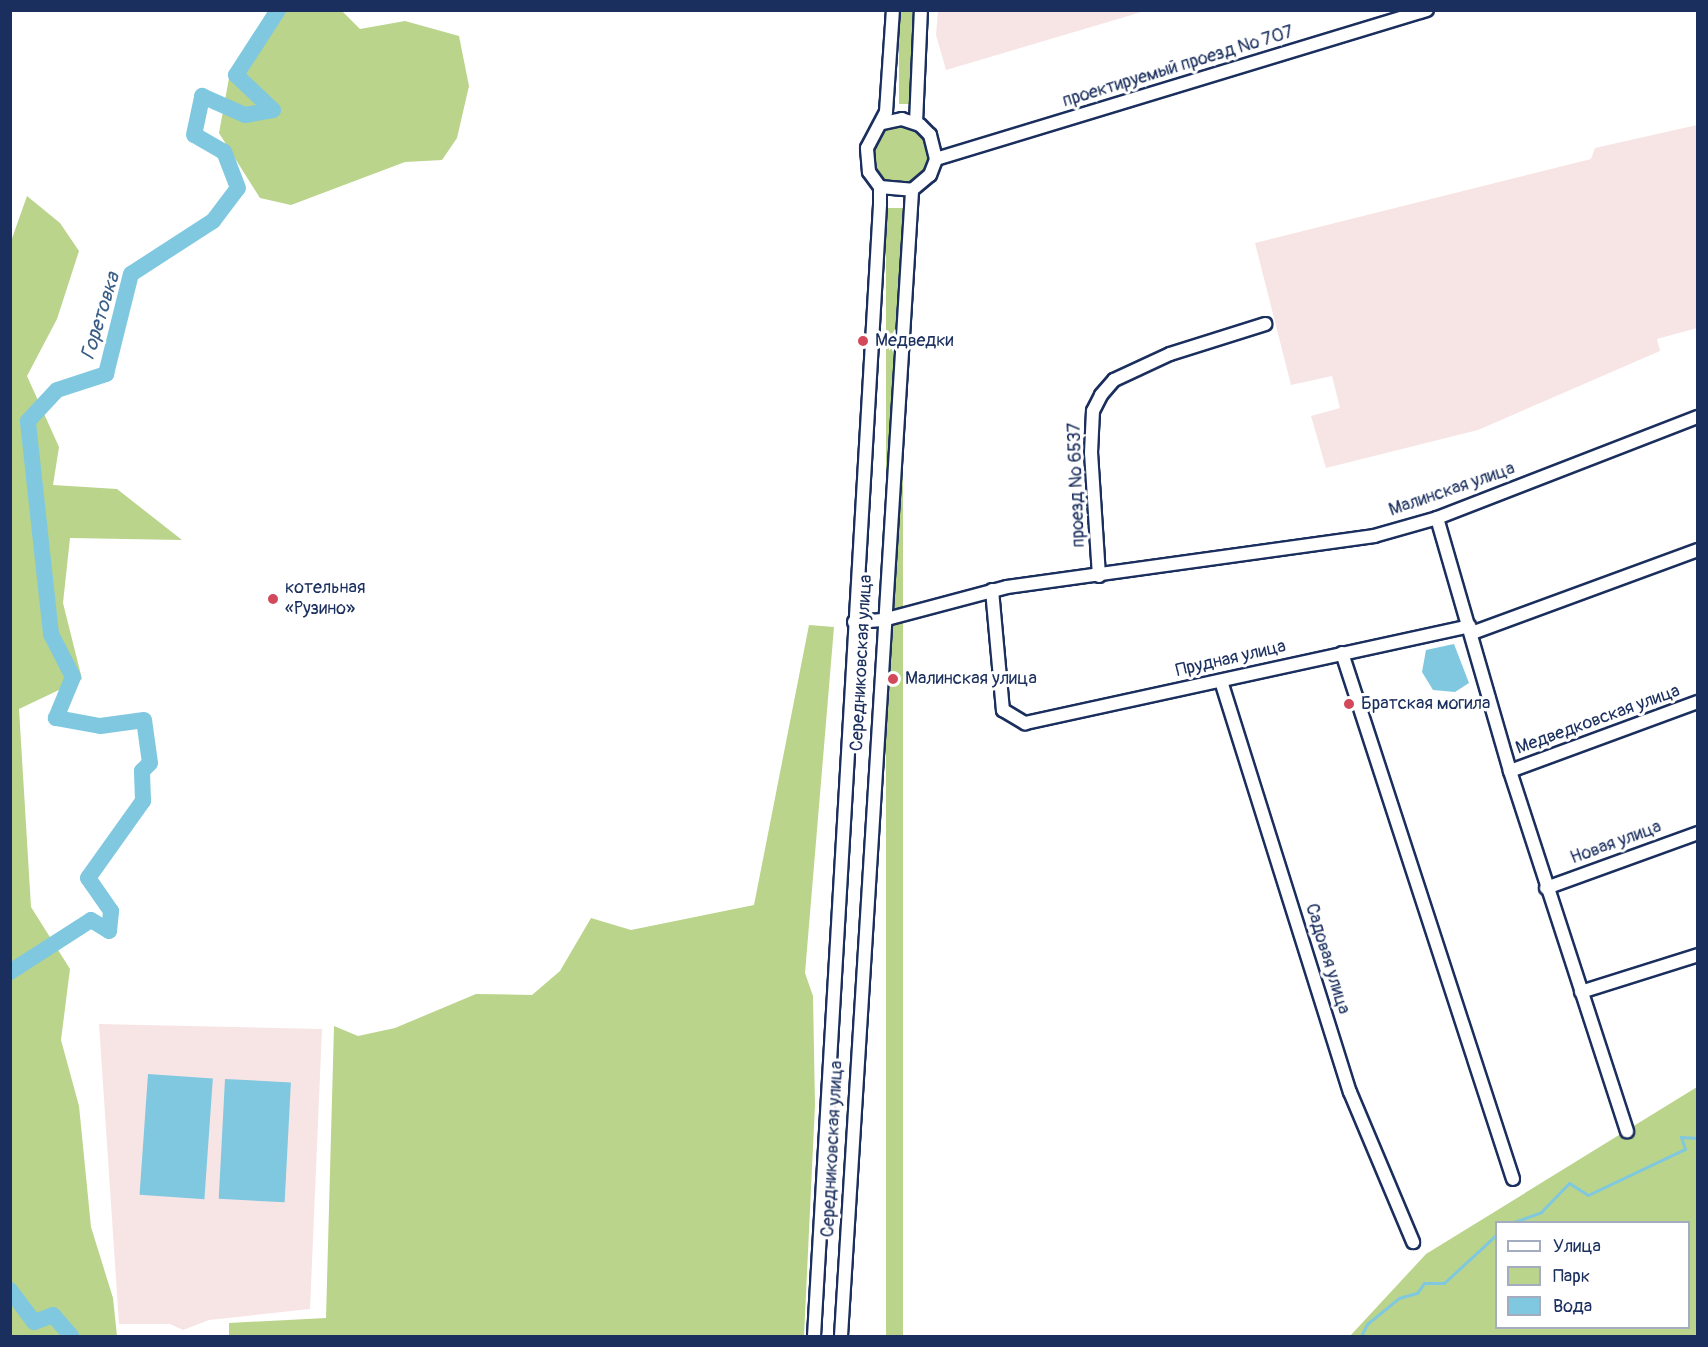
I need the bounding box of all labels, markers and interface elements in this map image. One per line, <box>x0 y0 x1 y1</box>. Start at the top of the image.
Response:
street label: проектируемый проезд № 707 <box>1060 22 1296 112</box>
water label: Горетовка <box>75 270 125 362</box>
place label: Медведки <box>875 330 953 352</box>
marker: Медведки <box>856 334 870 348</box>
street label: проезд № 6537 <box>1064 422 1090 548</box>
street label: Малинская улица <box>1386 458 1518 522</box>
street label: Середниковская улица <box>847 574 877 752</box>
place label: котельная «Рузино» <box>285 578 365 620</box>
marker: котельная «Рузино» <box>266 592 280 606</box>
street label: Прудная улица <box>1174 636 1288 682</box>
place label: Малинская улица <box>905 668 1037 690</box>
marker: Малинская улица <box>886 672 900 686</box>
street label: Медведковская улица <box>1513 680 1683 760</box>
place label: Братская могила <box>1361 693 1490 715</box>
marker: Братская могила <box>1342 697 1356 711</box>
street label: Новая улица <box>1567 817 1665 869</box>
street label: Садовая улица <box>1300 901 1354 1017</box>
street label: Середниковская улица <box>818 1060 848 1238</box>
legend <box>1495 1221 1690 1329</box>
text: Улица <box>1553 1235 1601 1258</box>
text: Парк <box>1553 1265 1590 1288</box>
text: Вода <box>1553 1295 1592 1318</box>

